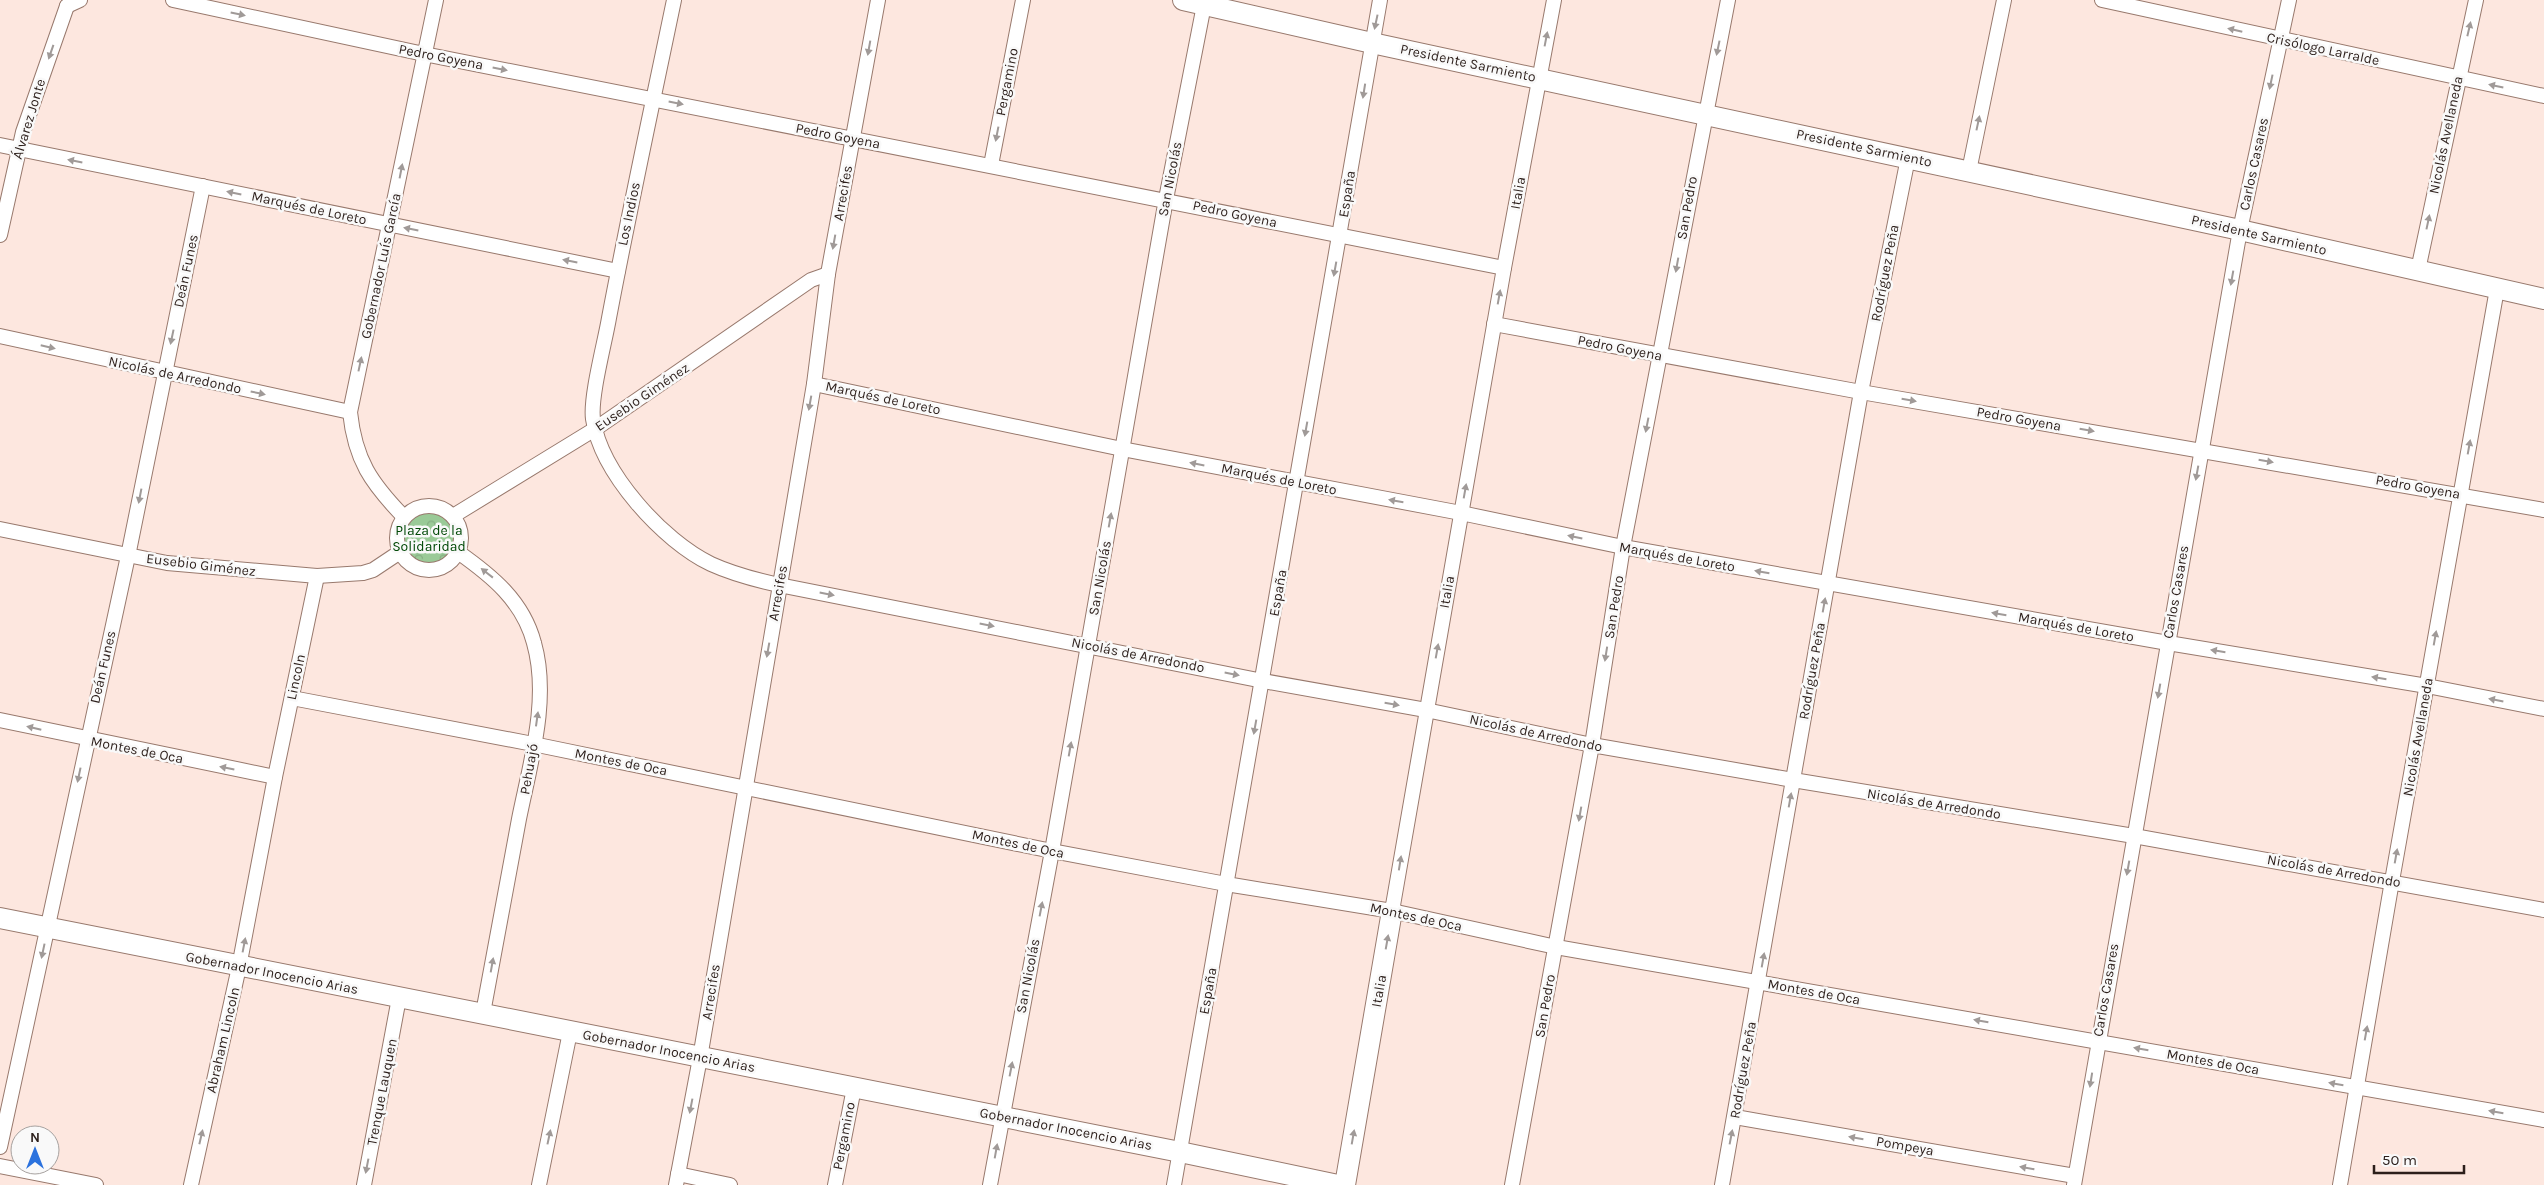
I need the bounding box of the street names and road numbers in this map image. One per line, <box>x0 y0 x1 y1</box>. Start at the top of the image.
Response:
street label: Crisólogo Larralde <box>2265 29 2381 69</box>
street label: Pedro Goyena <box>397 40 485 74</box>
street label: Presidente Sarmiento <box>1399 40 1537 86</box>
street label: Pergamino <box>992 47 1022 117</box>
street label: Nicolás Avellaneda <box>2425 75 2467 195</box>
street label: Álvarez Jonte <box>8 76 49 161</box>
street label: Carlos Casares <box>2236 116 2272 212</box>
street label: Pedro Goyena <box>794 119 882 153</box>
street label: Presidente Sarmiento <box>1795 125 1933 171</box>
street label: San Nicolás <box>1154 140 1186 218</box>
street label: Arrecifes <box>830 164 856 222</box>
street label: España <box>1335 169 1359 219</box>
street label: Italia <box>1507 175 1529 211</box>
street label: San Pedro <box>1673 175 1701 241</box>
street label: Los Indios <box>614 181 644 247</box>
street label: Marqués de Loreto <box>250 187 368 229</box>
street label: Gobernador Luís García <box>357 192 405 340</box>
street label: Pedro Goyena <box>1191 197 1279 231</box>
street label: Presidente Sarmiento <box>2190 211 2328 259</box>
street label: Rodríguez Peña <box>1867 223 1903 323</box>
street label: Deán Funes <box>170 233 202 309</box>
street label: Pedro Goyena <box>1576 331 1664 365</box>
street label: Nicolás de Arredondo <box>107 353 243 397</box>
street label: Eusebio Giménez <box>592 359 692 435</box>
street label: Marqués de Loreto <box>824 377 942 419</box>
street label: Pedro Goyena <box>1975 403 2063 435</box>
street label: Marqués de Loreto <box>1220 459 1338 499</box>
street label: Pedro Goyena <box>2374 471 2462 503</box>
street label: Marqués de Loreto <box>1618 538 1736 576</box>
street label: San Nicolás <box>1085 539 1115 617</box>
street label: Carlos Casares <box>2159 544 2193 640</box>
street label: Eusebio Giménez <box>145 550 257 580</box>
street label: Arrecifes <box>765 564 791 622</box>
street label: España <box>1266 568 1290 618</box>
street label: Italia <box>1436 574 1458 610</box>
street label: San Pedro <box>1601 574 1627 640</box>
street label: Marqués de Loreto <box>2017 608 2135 646</box>
street label: Rodríguez Peña <box>1795 621 1829 721</box>
street label: Deán Funes <box>86 629 120 705</box>
street label: Nicolás de Arredondo <box>1070 634 1206 676</box>
street label: Lincoln <box>283 653 309 701</box>
street label: Nicolás Avellaneda <box>2399 676 2437 798</box>
street label: Nicolás de Arredondo <box>1468 711 1604 755</box>
street label: Montes de Oca <box>89 733 185 767</box>
street label: Pehuajó <box>516 742 542 796</box>
street label: Montes de Oca <box>573 745 669 779</box>
street label: Nicolás de Arredondo <box>1866 785 2002 823</box>
street label: Montes de Oca <box>970 826 1066 862</box>
street label: Nicolás de Arredondo <box>2266 851 2402 891</box>
street label: Montes de Oca <box>1368 899 1464 935</box>
street label: San Nicolás <box>1012 937 1044 1015</box>
street label: Carlos Casares <box>2089 942 2123 1038</box>
street label: Gobernador Inocencio Arias <box>184 948 360 998</box>
street label: Arrecifes <box>698 963 724 1021</box>
street label: España <box>1196 966 1220 1016</box>
street label: Italia <box>1368 973 1390 1009</box>
street label: San Pedro <box>1531 973 1559 1039</box>
street label: Montes de Oca <box>1766 975 1862 1009</box>
street label: Abraham Lincoln <box>203 985 243 1095</box>
street label: Rodríguez Peña <box>1726 1020 1760 1120</box>
street label: Gobernador Inocencio Arias <box>581 1026 757 1076</box>
street label: Trenque Lauquen <box>363 1037 401 1147</box>
street label: Montes de Oca <box>2165 1045 2261 1079</box>
street label: Pergamino <box>829 1101 859 1171</box>
street label: Gobernador Inocencio Arias <box>978 1104 1154 1154</box>
street label: Pompeya <box>1875 1133 1935 1159</box>

